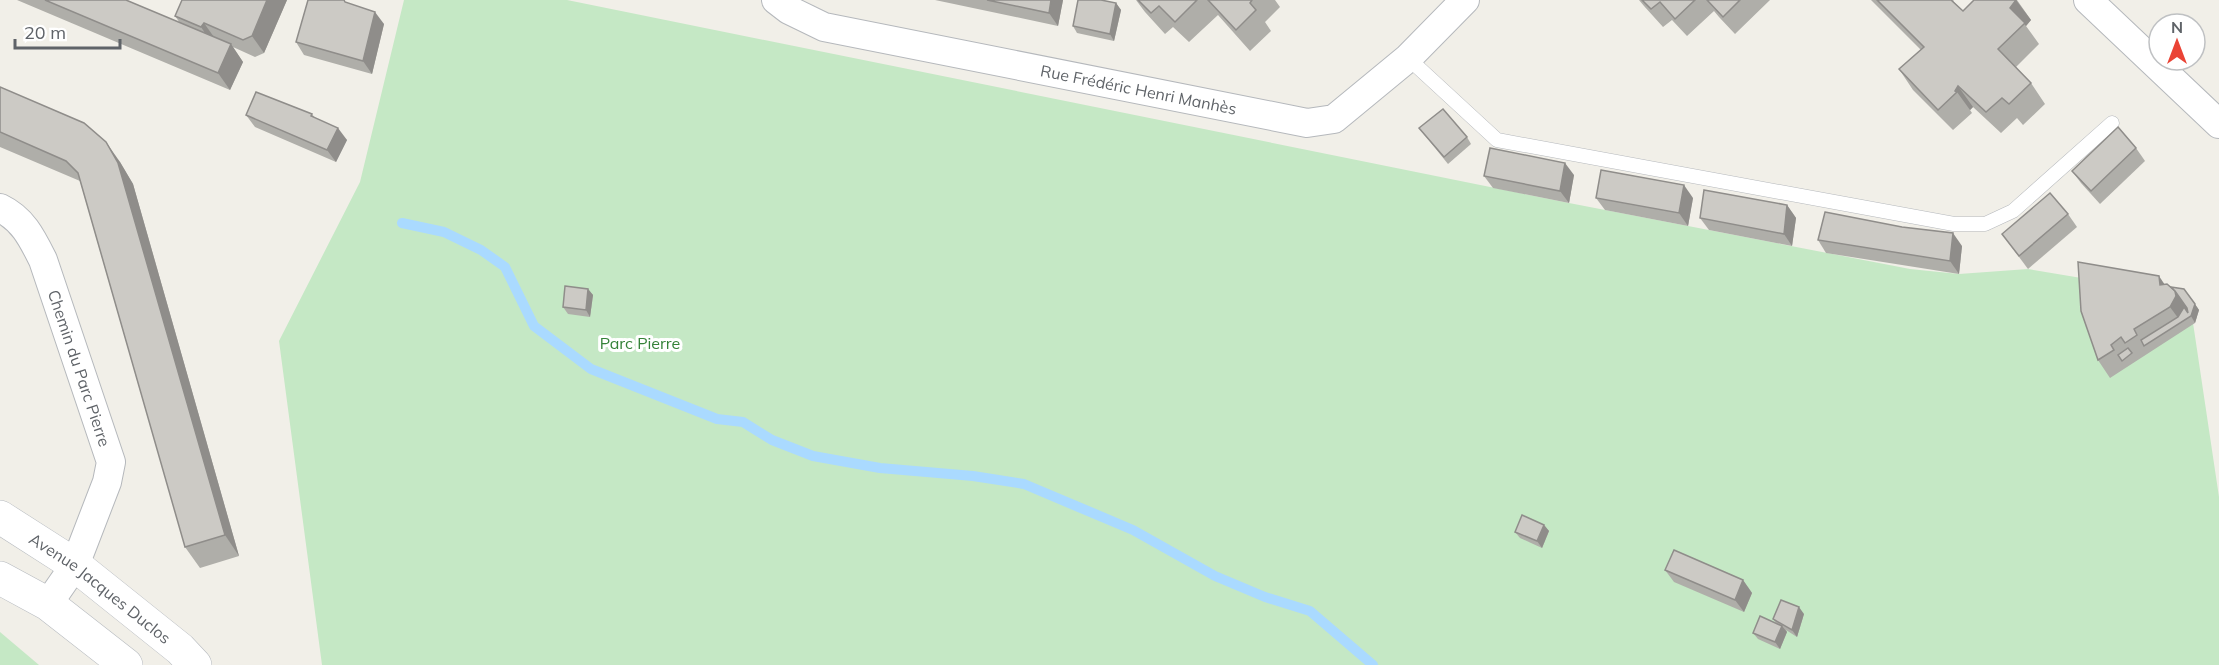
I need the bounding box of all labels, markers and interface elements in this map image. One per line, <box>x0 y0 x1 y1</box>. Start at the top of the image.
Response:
scale bar <box>15 12 120 50</box>
north arrow <box>2147 12 2207 72</box>
text: N <box>2171 17 2183 37</box>
text: 20 m <box>24 21 66 44</box>
street label: Rue Frédéric Henri Manhès <box>1039 60 1238 119</box>
street label: Chemin du Parc Pierre <box>44 287 115 449</box>
park label: Parc Pierre <box>600 333 680 353</box>
street label: Avenue Jacques Duclos <box>26 528 175 648</box>

